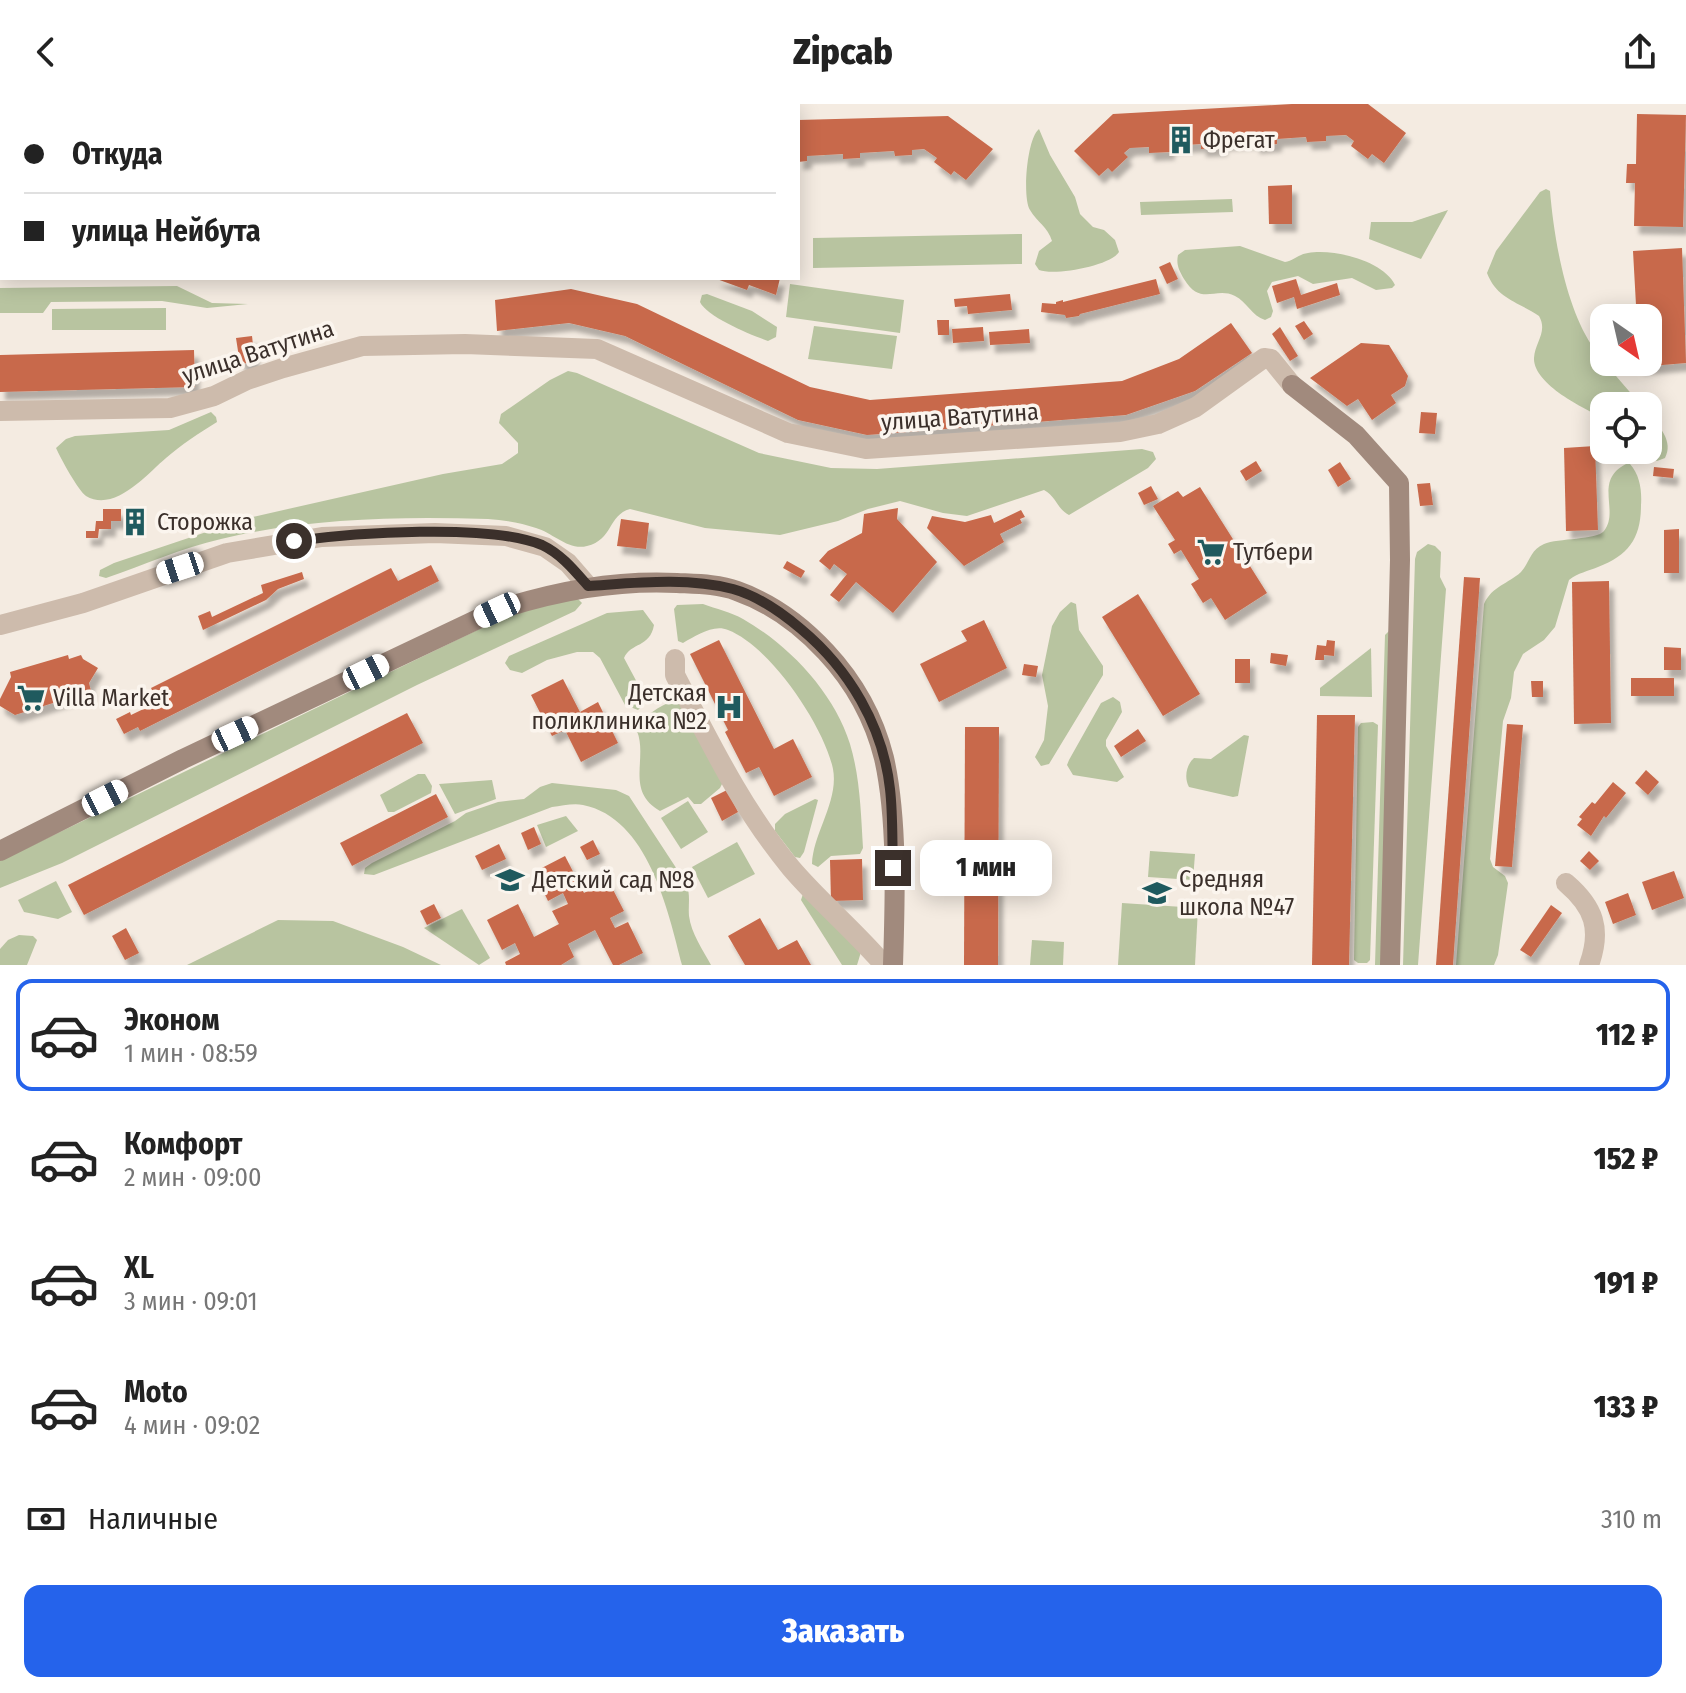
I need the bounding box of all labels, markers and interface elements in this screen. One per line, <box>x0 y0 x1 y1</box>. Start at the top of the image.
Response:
icon: back <box>24 30 68 74</box>
text: Zipcab <box>793 30 893 74</box>
icon: share <box>1618 30 1662 74</box>
building icon: Фрегат <box>1166 125 1196 155</box>
place label: Фрегат <box>1203 126 1275 154</box>
text: Откуда <box>72 136 163 172</box>
text: улица Нейбута <box>72 213 261 249</box>
north arrow <box>1590 304 1662 376</box>
map controls <box>1590 304 1662 464</box>
street label: улица Ватутина <box>179 314 337 390</box>
button: locate <box>1590 392 1662 464</box>
street label: улица Ватутина <box>880 398 1040 436</box>
building icon: Сторожка <box>120 507 150 537</box>
place label: Сторожка <box>157 508 253 536</box>
route start <box>276 523 312 559</box>
supermarket icon: Тутбери <box>1196 537 1226 567</box>
place label: Тутбери <box>1233 538 1313 566</box>
car <box>153 549 207 587</box>
car <box>470 589 524 631</box>
car <box>339 651 393 693</box>
place label: Детская поликлиника №2 <box>531 679 707 735</box>
supermarket icon: Villa Market <box>16 683 46 713</box>
place label: Villa Market <box>53 684 169 712</box>
hospital icon: Детская поликлиника №2 <box>714 692 744 722</box>
car <box>208 713 262 755</box>
car <box>78 776 132 820</box>
callout: 1 мин <box>921 840 1053 896</box>
route end <box>875 850 911 886</box>
text: 1 мин <box>956 852 1016 883</box>
school or university icon: Детский сад №8 <box>495 865 525 895</box>
place label: Средняя школа №47 <box>1179 865 1295 921</box>
place label: Детский сад №8 <box>531 866 694 894</box>
school or university icon: Средняя школа №47 <box>1142 878 1172 908</box>
icon: car <box>28 999 100 1071</box>
text: Эконом <box>124 1002 220 1038</box>
text: 112 ₽ <box>1596 1017 1658 1053</box>
text: 1 мин · 08:59 <box>124 1038 258 1069</box>
icon: car <box>28 1123 100 1195</box>
text: Комфорт <box>124 1126 242 1162</box>
text: 152 ₽ <box>1594 1141 1658 1177</box>
text: 2 мин · 09:00 <box>124 1162 262 1193</box>
icon: car <box>28 1247 100 1319</box>
text: XL <box>124 1250 154 1286</box>
text: 191 ₽ <box>1594 1265 1658 1301</box>
text: 3 мин · 09:01 <box>124 1286 258 1317</box>
icon: car <box>28 1371 100 1443</box>
text: Moto <box>124 1374 188 1410</box>
text: 133 ₽ <box>1594 1389 1658 1425</box>
text: 4 мин · 09:02 <box>124 1410 260 1441</box>
icon: cash <box>24 1497 68 1541</box>
text: Наличные <box>88 1501 218 1537</box>
text: 310 m <box>1601 1504 1662 1535</box>
button: Заказать <box>24 1585 1662 1677</box>

